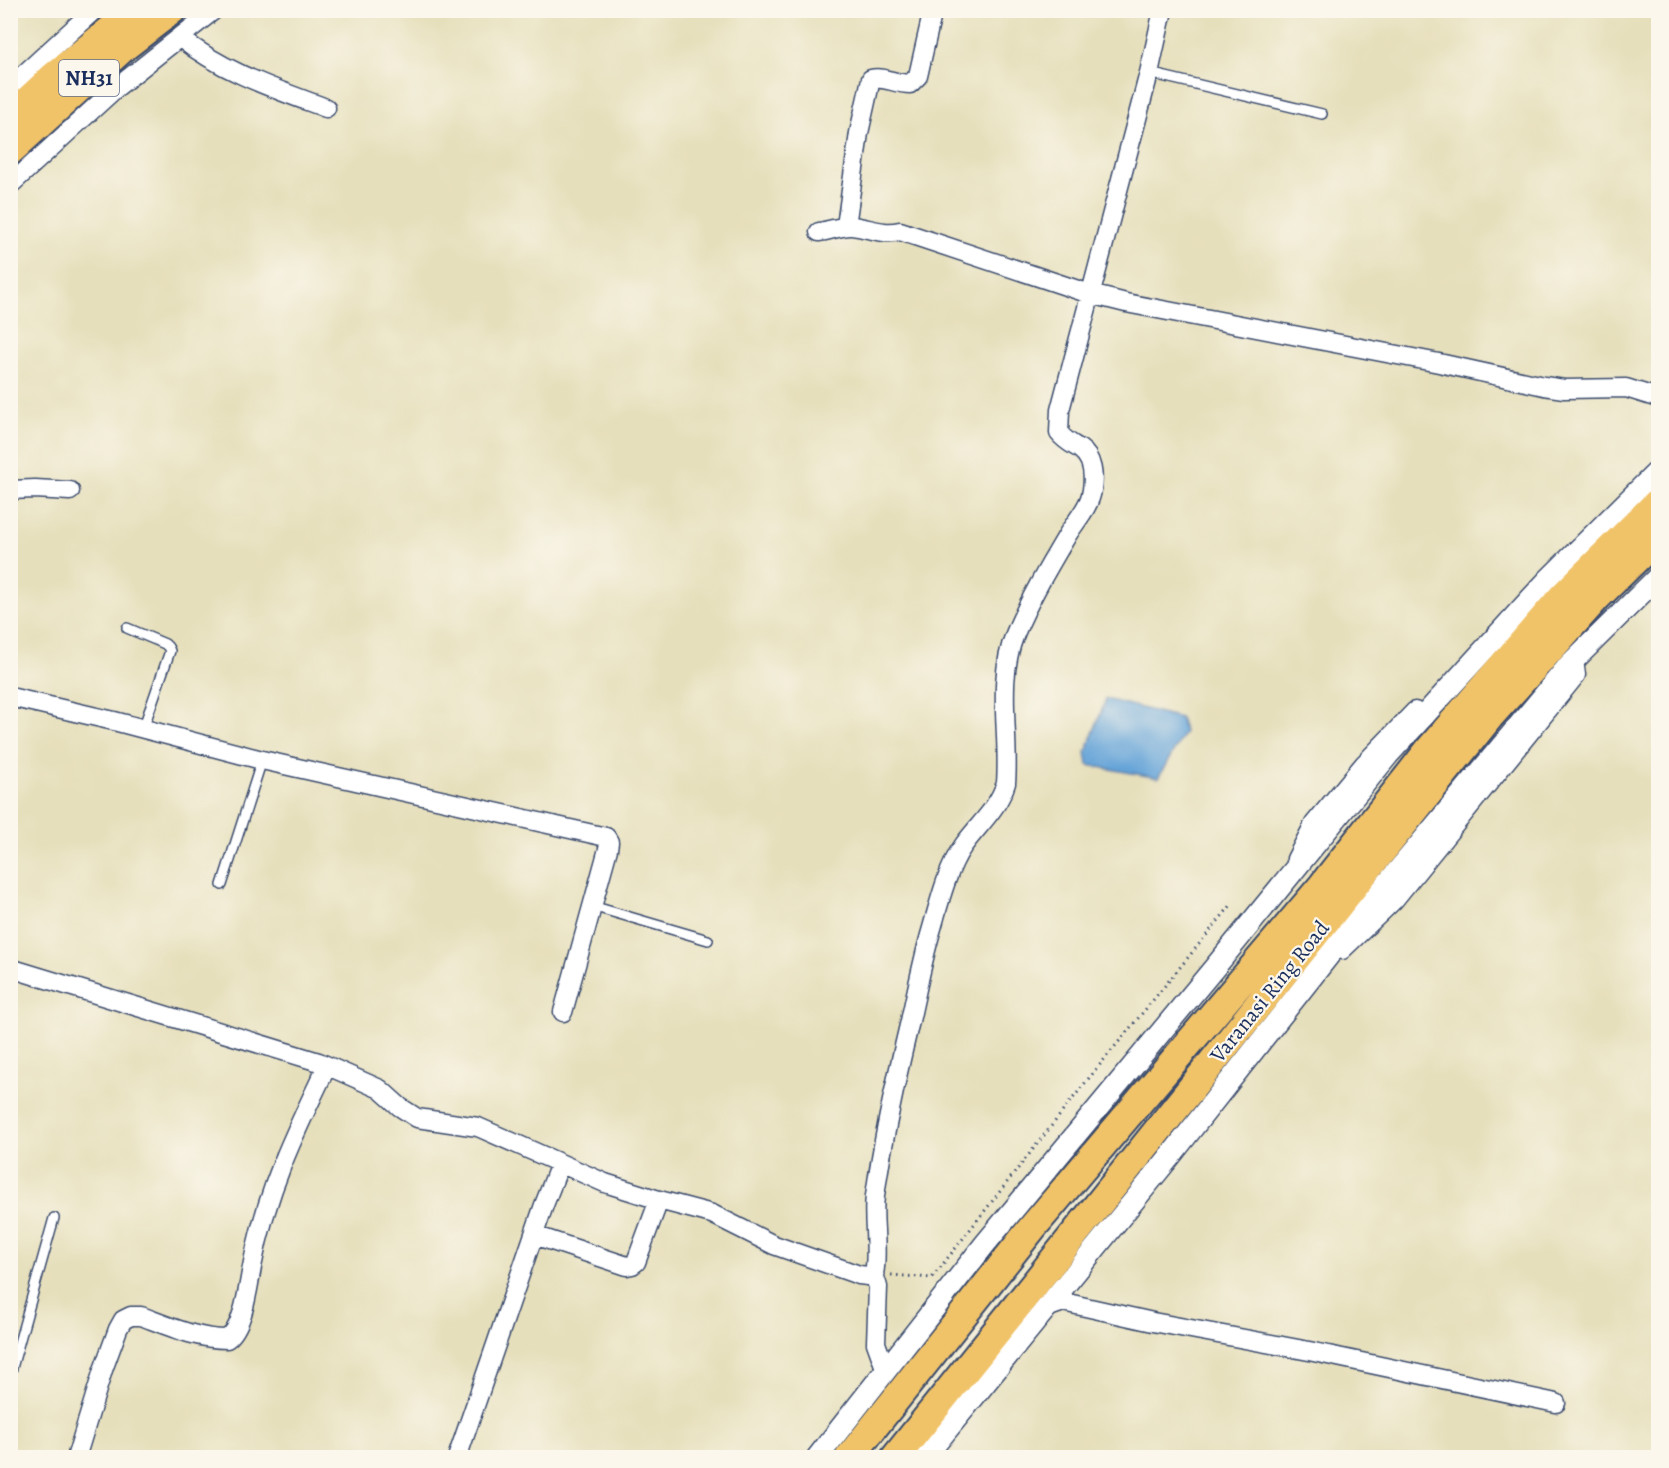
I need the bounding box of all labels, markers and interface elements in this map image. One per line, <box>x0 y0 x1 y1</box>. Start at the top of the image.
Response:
road number: NH31 <box>59 60 119 96</box>
street label: Varanasi Ring Road <box>1203 914 1337 1070</box>

